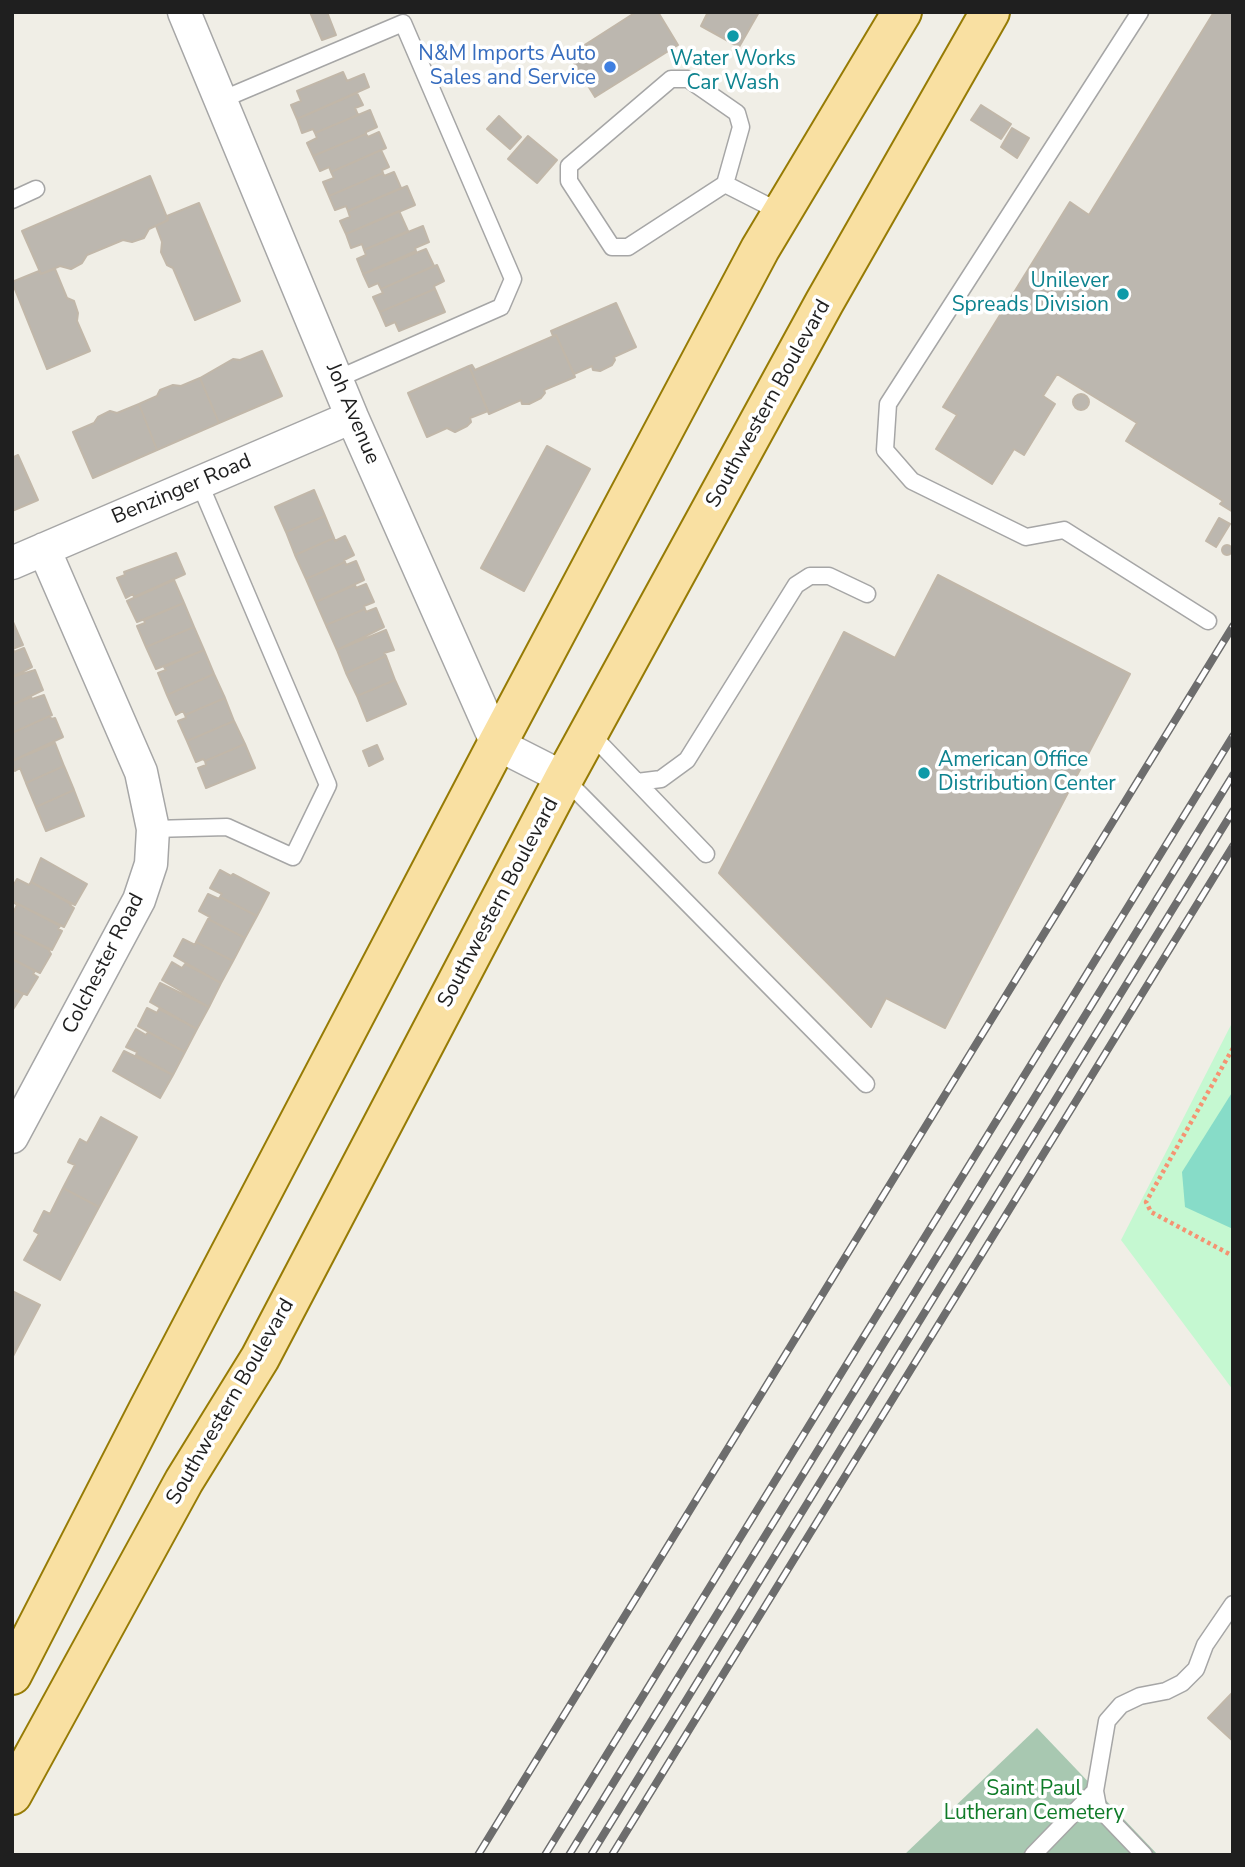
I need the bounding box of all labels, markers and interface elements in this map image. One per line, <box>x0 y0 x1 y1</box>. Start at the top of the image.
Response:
marker: Water Works Car Wash <box>725 28 741 44</box>
place label: N&M Imports Auto Sales and Service <box>418 42 596 92</box>
place label: Water Works Car Wash <box>670 47 796 97</box>
marker: N&M Imports Auto Sales and Service <box>602 59 618 75</box>
place label: Unilever Spreads Division <box>952 269 1109 319</box>
marker: Unilever Spreads Division <box>1115 286 1131 302</box>
street label: Southwestern Boulevard <box>701 296 837 512</box>
street label: Joh Avenue <box>319 360 385 468</box>
street label: Benzinger Road <box>108 449 256 531</box>
place label: American Office Distribution Center <box>938 748 1116 798</box>
marker: American Office Distribution Center <box>916 765 932 781</box>
street label: Southwestern Boulevard <box>433 794 565 1012</box>
street label: Colchester Road <box>58 890 150 1038</box>
street label: Southwestern Boulevard <box>162 1295 300 1509</box>
park label: Saint Paul Lutheran Cemetery <box>944 1777 1124 1827</box>

